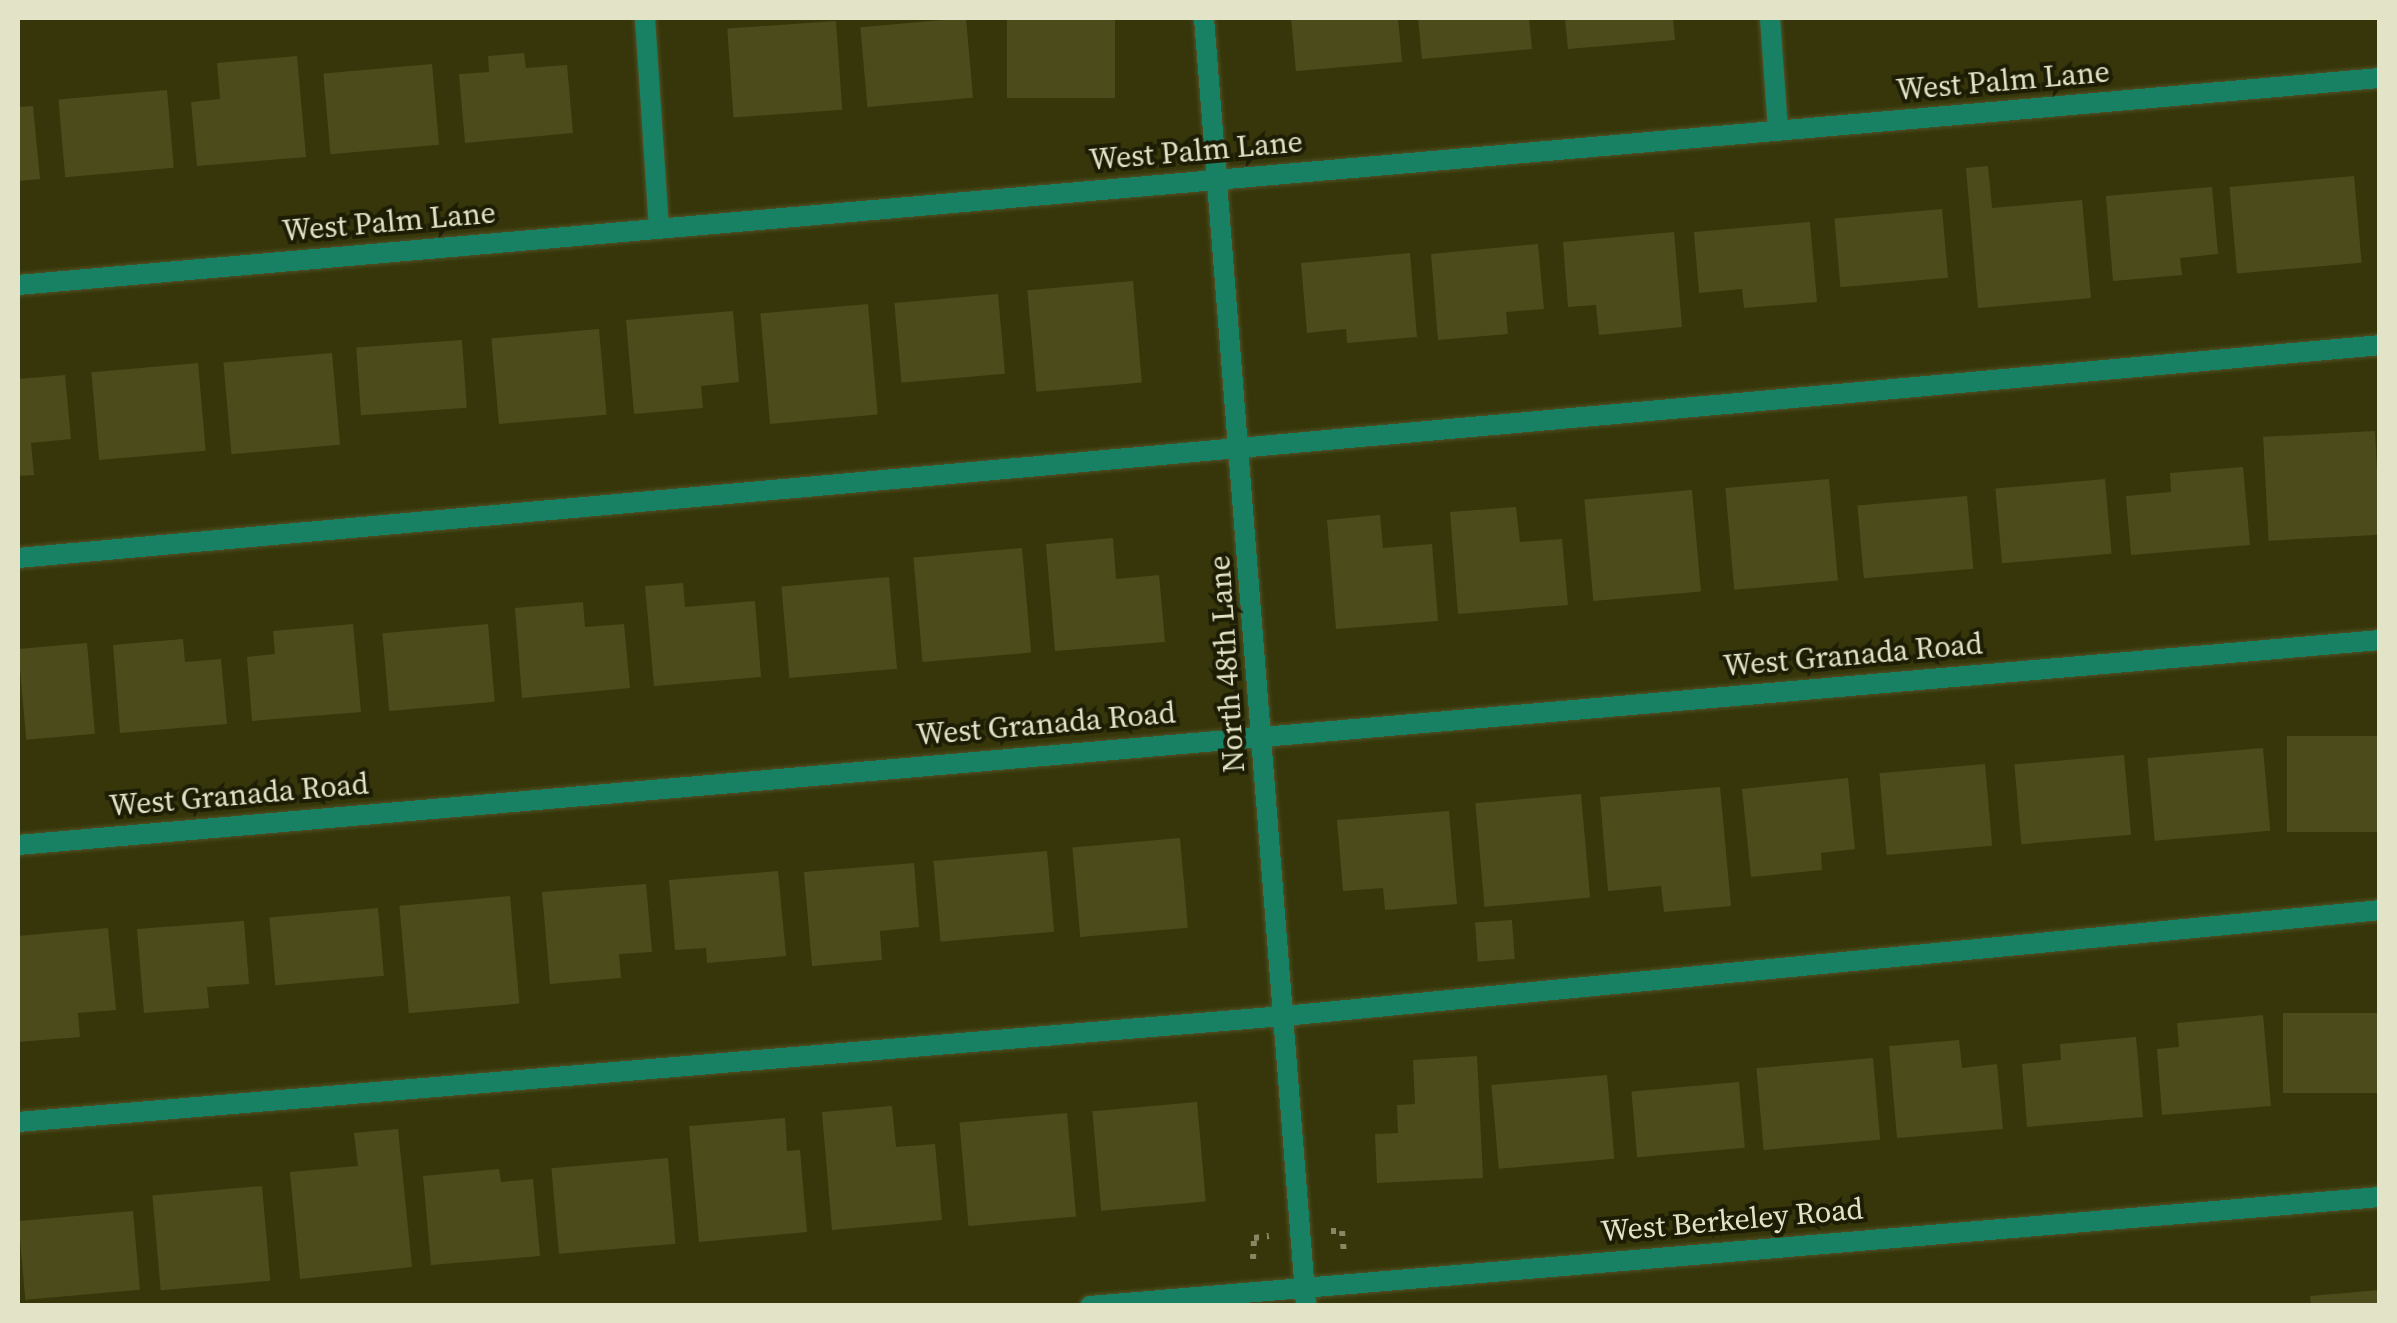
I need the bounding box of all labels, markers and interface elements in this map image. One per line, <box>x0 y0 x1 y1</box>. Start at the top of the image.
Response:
street label: West Palm Lane <box>1895 54 2111 108</box>
street label: West Palm Lane <box>1088 124 1304 178</box>
street label: West Palm Lane <box>281 195 497 249</box>
street label: North 48th Lane <box>1201 554 1253 774</box>
street label: West Granada Road <box>1722 626 1984 684</box>
street label: West Granada Road <box>915 695 1177 753</box>
street label: West Granada Road <box>108 766 370 824</box>
street label: West Berkeley Road <box>1599 1191 1865 1249</box>

